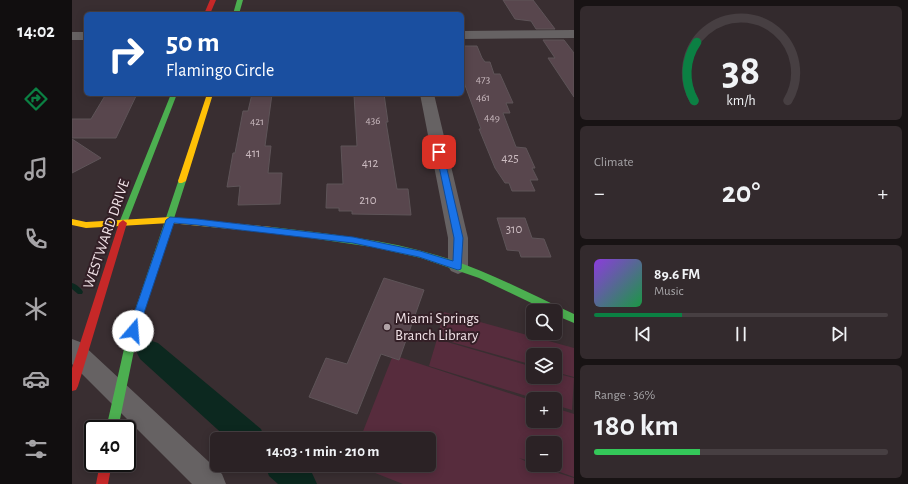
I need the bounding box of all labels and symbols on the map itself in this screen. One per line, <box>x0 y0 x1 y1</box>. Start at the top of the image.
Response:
house number: 473 <box>476 74 491 85</box>
house number: 461 <box>476 92 490 103</box>
house number: 449 <box>484 112 500 123</box>
house number: 436 <box>366 115 381 126</box>
house number: 421 <box>250 116 264 127</box>
pin <box>422 135 456 169</box>
house number: 411 <box>245 147 261 160</box>
house number: 425 <box>501 152 519 165</box>
house number: 412 <box>362 157 378 170</box>
street label: WESTWARD DRIVE <box>81 178 132 291</box>
house number: 210 <box>359 194 377 207</box>
house number: 310 <box>506 223 522 236</box>
position arrow <box>112 310 154 352</box>
place label: Miami Springs Branch Library <box>395 311 479 343</box>
marker: Miami Springs Branch Library <box>382 322 392 332</box>
speed limit sign: 40 <box>84 420 136 472</box>

